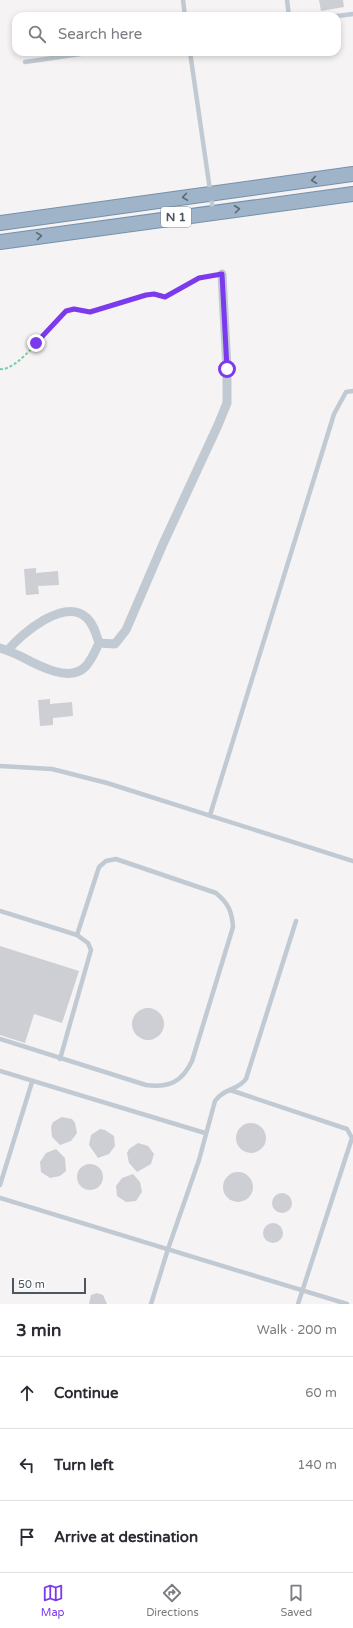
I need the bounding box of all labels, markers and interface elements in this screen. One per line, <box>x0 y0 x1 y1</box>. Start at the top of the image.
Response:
search box <box>12 12 341 56</box>
icon: search <box>26 23 48 45</box>
text: Search here <box>58 25 142 43</box>
one-way arrow <box>311 175 317 184</box>
one-way arrow <box>182 192 189 201</box>
one-way arrow <box>234 205 240 214</box>
road number: N 1 <box>161 207 191 227</box>
one-way arrow <box>36 232 42 241</box>
route end <box>27 334 45 352</box>
route start <box>218 360 236 378</box>
scale bar <box>12 1276 86 1295</box>
text: 50 m <box>18 1278 45 1291</box>
text: 3 min <box>16 1320 61 1341</box>
text: Walk · 200 m <box>257 1322 337 1338</box>
icon: ahead <box>16 1382 38 1404</box>
text: Continue <box>54 1384 118 1402</box>
text: 60 m <box>305 1385 337 1401</box>
icon: left <box>16 1454 38 1476</box>
text: Turn left <box>54 1456 114 1474</box>
text: 140 m <box>297 1457 337 1473</box>
icon: arrive <box>16 1526 38 1548</box>
text: Arrive at destination <box>54 1528 198 1546</box>
tab: Map <box>41 1582 65 1619</box>
tab: Directions <box>146 1582 199 1619</box>
tab: Saved <box>280 1582 312 1619</box>

